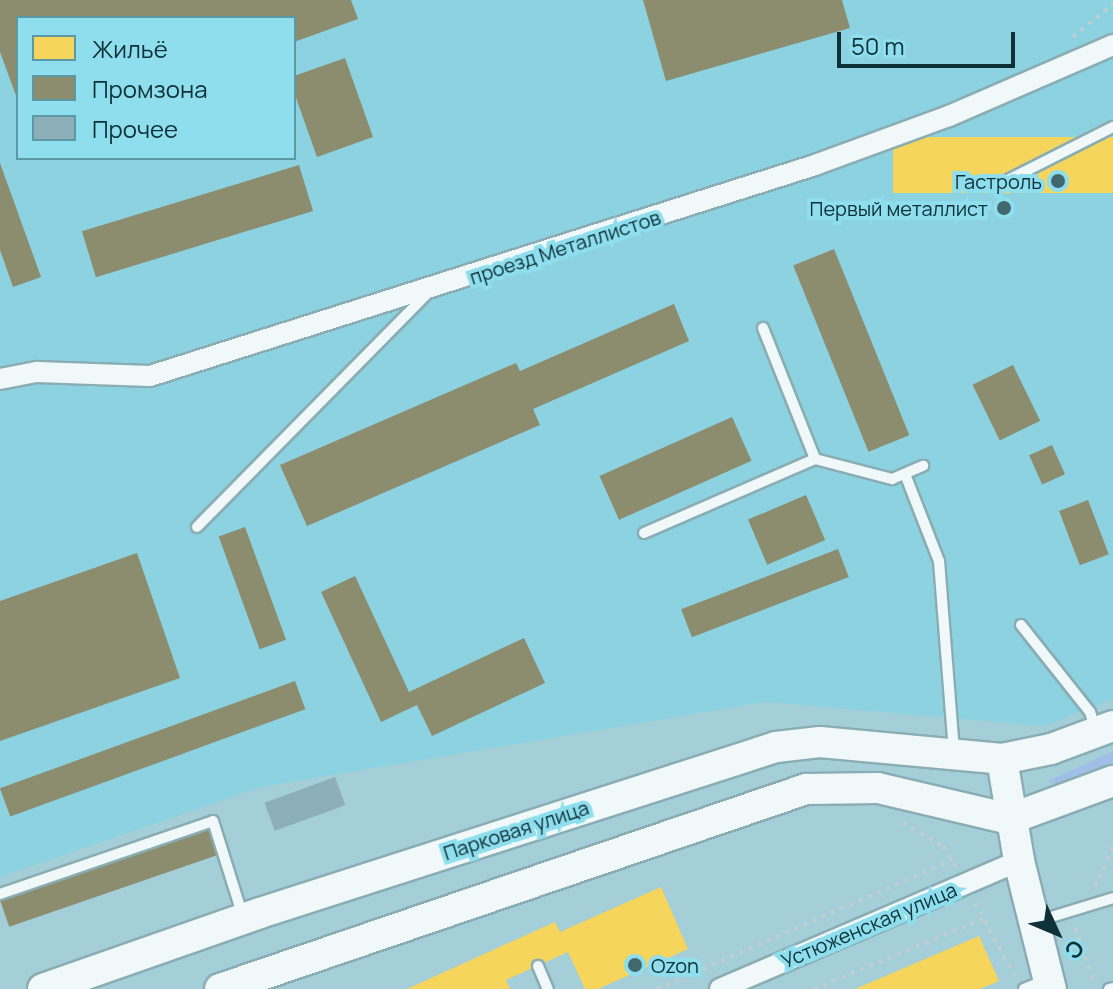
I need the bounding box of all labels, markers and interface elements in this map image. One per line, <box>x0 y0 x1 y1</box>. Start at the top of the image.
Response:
legend <box>16 16 296 160</box>
scale bar <box>841 16 1019 66</box>
text: 50 m <box>851 29 905 62</box>
text: Жильё <box>92 32 168 65</box>
text: Промзона <box>92 72 207 105</box>
text: Прочее <box>92 112 178 145</box>
place label: Гастроль <box>955 169 1042 193</box>
marker: Гастроль <box>1049 172 1067 190</box>
place label: Первый металлист <box>810 196 988 220</box>
marker: Первый металлист <box>995 199 1013 217</box>
street label: проезд Металлистов <box>467 205 663 289</box>
street label: Парковая улица <box>440 795 592 865</box>
street label: Устюженская улица <box>778 877 960 973</box>
north arrow <box>1017 893 1097 973</box>
text: С <box>1058 933 1091 966</box>
place label: Ozon <box>651 953 699 977</box>
marker: Ozon <box>626 956 644 974</box>

